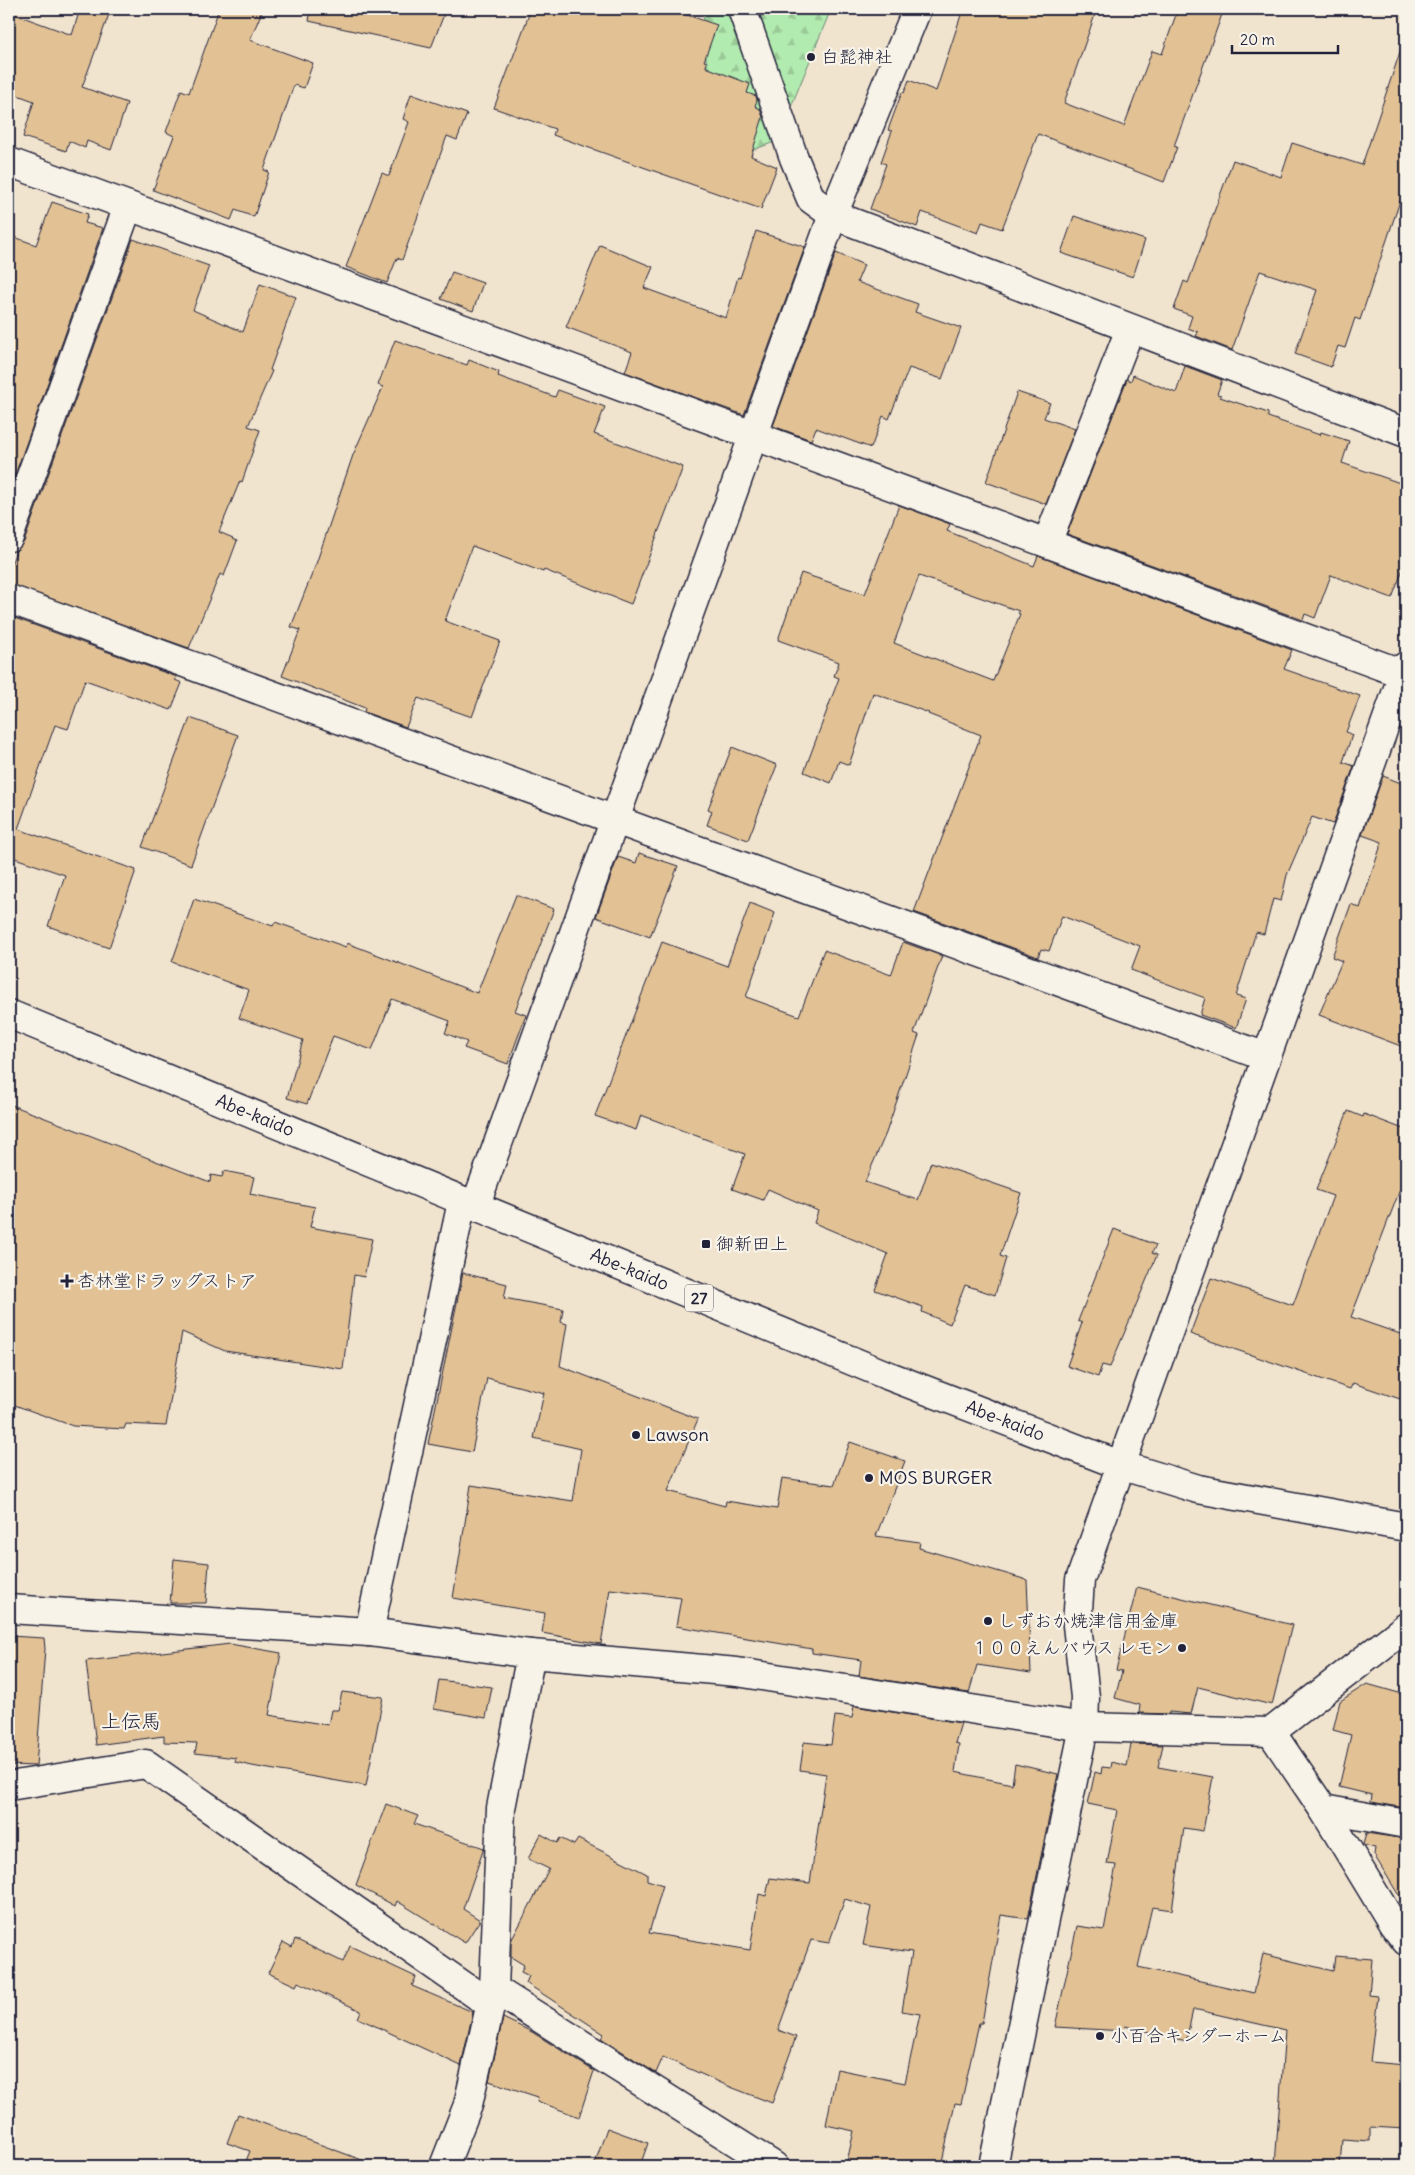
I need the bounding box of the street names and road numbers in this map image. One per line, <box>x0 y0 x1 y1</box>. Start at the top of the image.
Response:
street label: Abe-kaido <box>212 1088 298 1141</box>
street label: Abe-kaido <box>587 1242 672 1295</box>
road number: 27 <box>685 1285 713 1312</box>
street label: Abe-kaido <box>963 1395 1048 1446</box>

